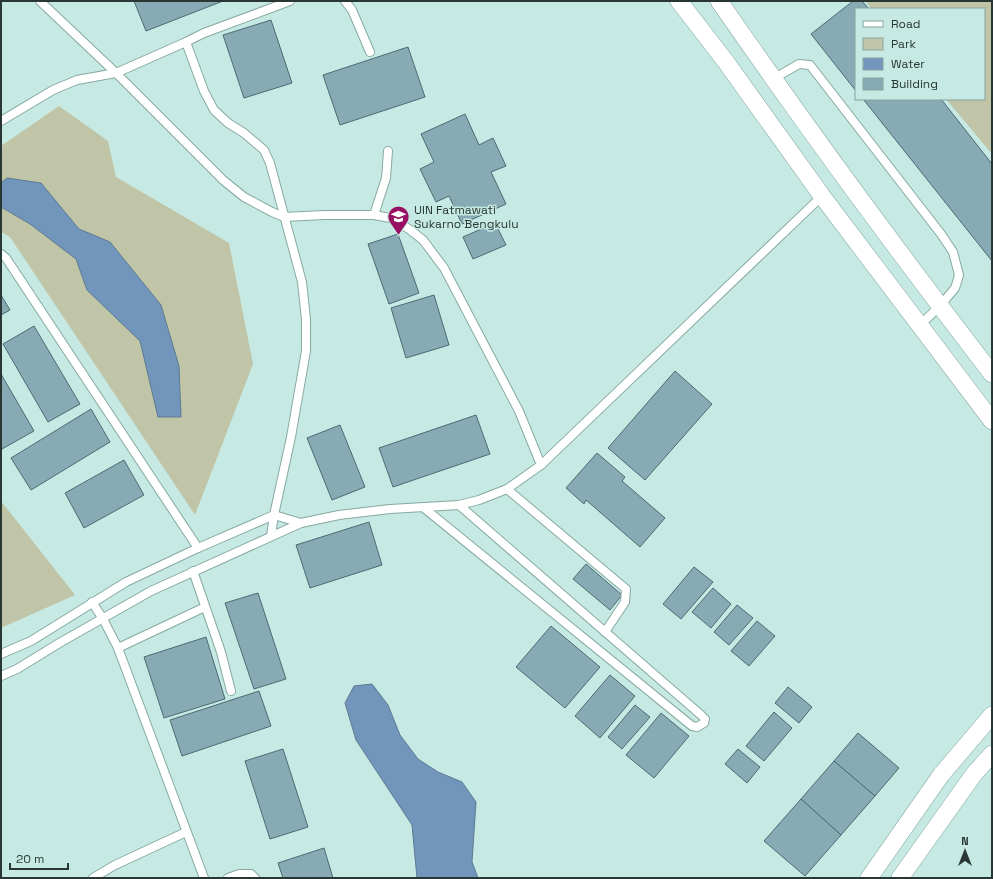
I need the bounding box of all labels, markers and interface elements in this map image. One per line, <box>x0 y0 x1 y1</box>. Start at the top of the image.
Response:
legend <box>855 8 985 100</box>
text: Road <box>891 16 920 32</box>
text: Park <box>891 36 916 52</box>
text: Water <box>891 56 925 72</box>
text: Building <box>891 76 938 92</box>
place label: UIN Fatmawati Sukarno Bengkulu <box>414 202 518 232</box>
school or university icon: UIN Fatmawati Sukarno Bengkulu <box>385 204 411 237</box>
north arrow <box>945 831 985 871</box>
text: N <box>961 834 969 848</box>
scale bar <box>10 845 68 871</box>
text: 20 m <box>16 851 44 867</box>

